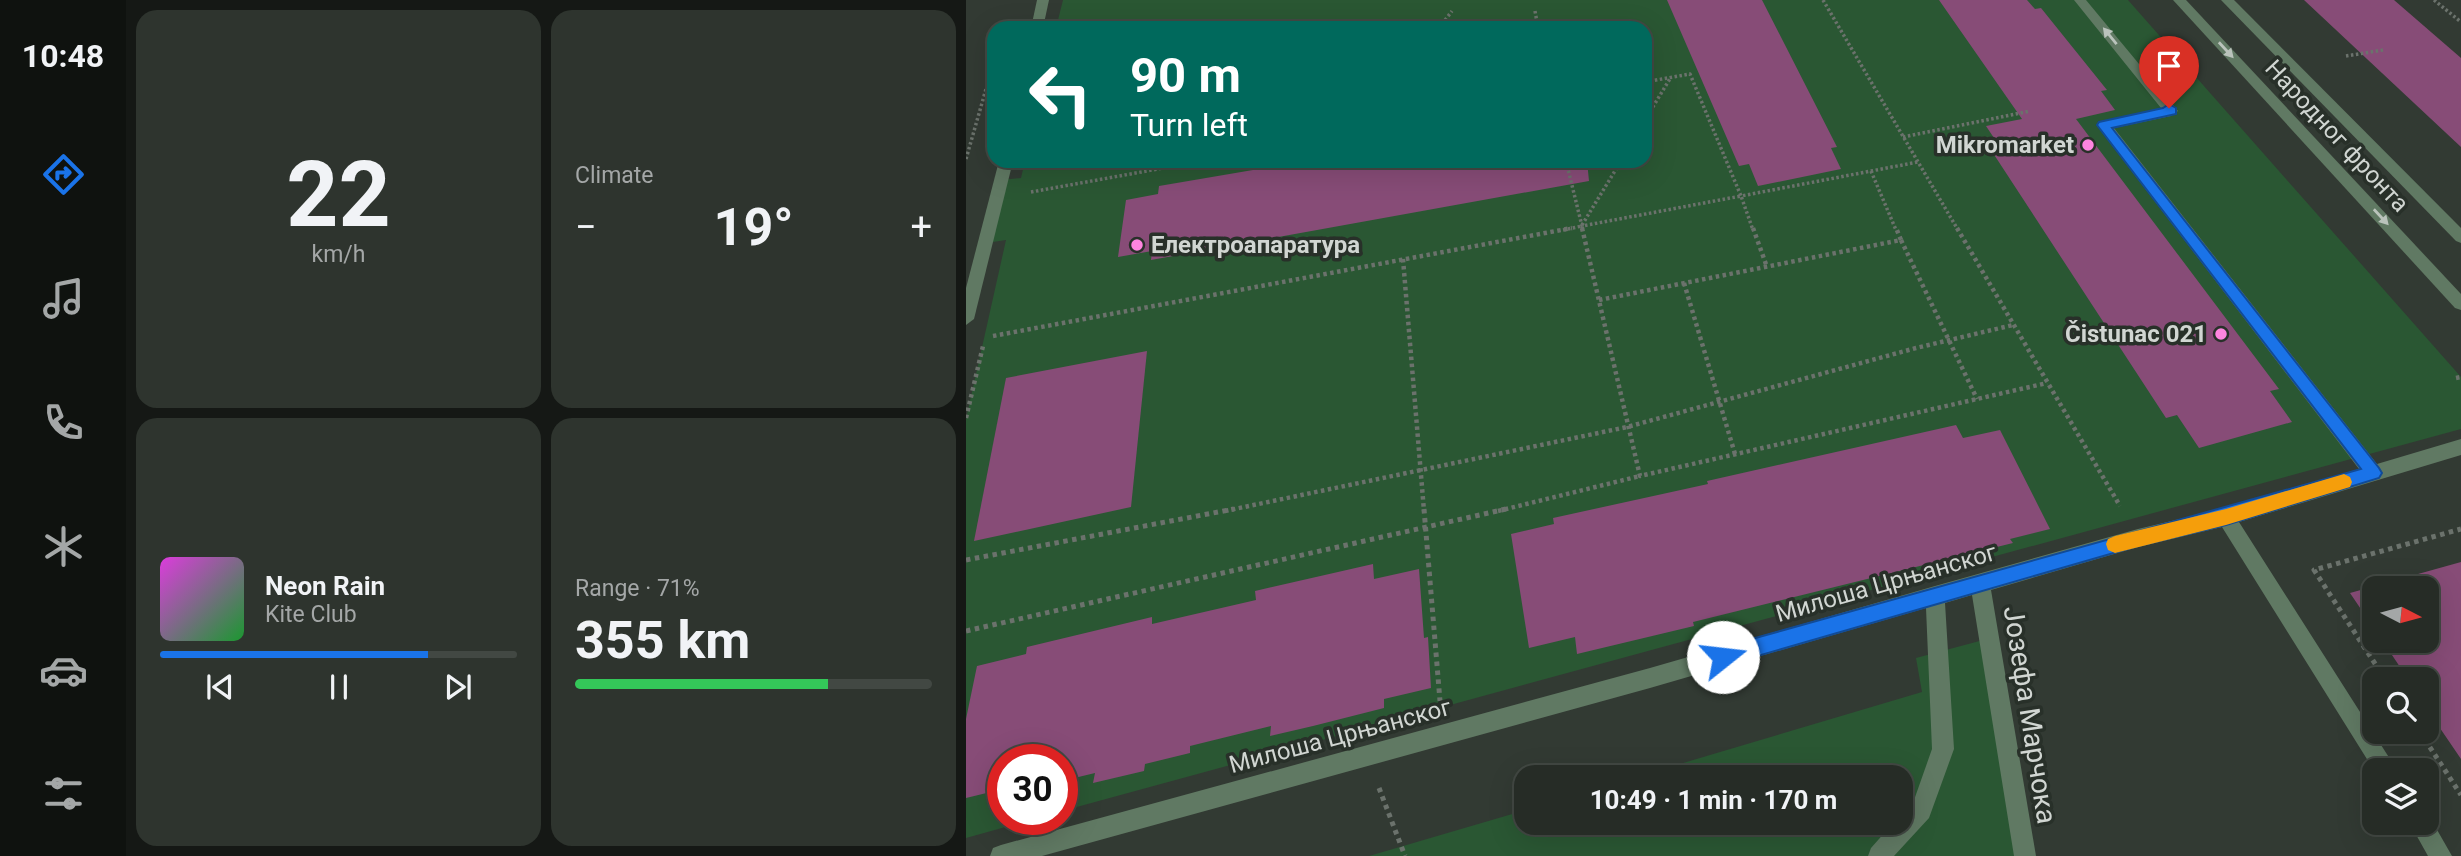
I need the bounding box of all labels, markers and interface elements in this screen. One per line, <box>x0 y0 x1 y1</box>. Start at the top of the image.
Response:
one-way arrow <box>2103 27 2118 44</box>
pin <box>2139 36 2199 108</box>
text: 10:48 <box>22 37 104 75</box>
one-way arrow <box>2217 41 2233 58</box>
text: 90 m <box>1130 47 1241 104</box>
icon: arrive <box>2150 47 2188 85</box>
icon: left <box>1015 49 1106 140</box>
street label: Народног фронта <box>2259 54 2415 218</box>
text: Turn left <box>1130 106 1248 144</box>
place label: Mikromarket <box>1936 131 2074 159</box>
marker: Mikromarket <box>2080 137 2096 153</box>
text: 22 <box>286 142 391 248</box>
icon: directions <box>39 150 88 199</box>
text: Climate <box>575 162 654 189</box>
text: 19° <box>714 197 794 258</box>
text: − <box>575 205 597 249</box>
text: + <box>910 205 932 249</box>
one-way arrow <box>2372 208 2388 225</box>
place label: Електроапаратура <box>1151 231 1360 259</box>
marker: Електроапаратура <box>1129 237 1145 253</box>
text: km/h <box>312 241 366 268</box>
icon: music <box>39 274 88 323</box>
place label: Čistunac 021 <box>2065 320 2207 348</box>
marker: Čistunac 021 <box>2213 326 2229 342</box>
icon: phone <box>39 398 88 447</box>
icon: climate <box>39 522 88 571</box>
street label: Милоша Црњанског <box>1772 538 2000 628</box>
text: Neon Rain <box>265 571 385 601</box>
text: Range · 71% <box>575 575 700 602</box>
north arrow <box>2362 576 2440 653</box>
map controls <box>2362 576 2439 835</box>
text: Kite Club <box>265 601 357 628</box>
street label: Јозефа Марчока <box>1996 604 2064 826</box>
text: 355 km <box>575 610 750 671</box>
position arrow <box>1686 620 1760 694</box>
icon: car <box>39 646 88 695</box>
button: search <box>2362 667 2439 744</box>
icon: previous <box>201 668 239 706</box>
icon: pause <box>320 668 358 706</box>
icon: next <box>439 668 477 706</box>
street label: Милоша Црњанског <box>1226 693 1454 779</box>
speed limit sign: 30 <box>987 744 1078 835</box>
button: layers <box>2362 758 2439 835</box>
icon: filters <box>39 769 88 818</box>
text: 10:49 · 1 min · 170 m <box>1590 785 1837 815</box>

